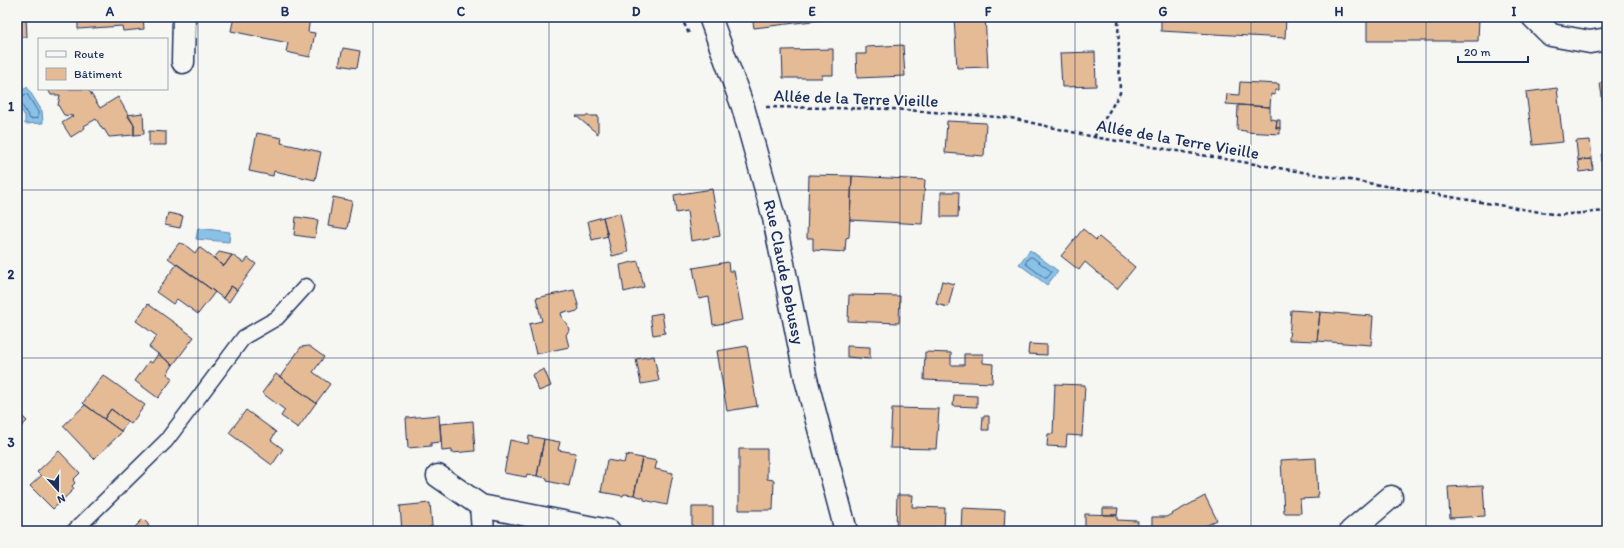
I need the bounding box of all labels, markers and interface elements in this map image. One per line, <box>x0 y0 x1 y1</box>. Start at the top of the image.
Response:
text: A <box>105 4 115 19</box>
text: B <box>281 4 290 19</box>
text: C <box>457 4 466 19</box>
text: D <box>632 4 641 19</box>
text: E <box>808 4 816 19</box>
text: F <box>985 4 992 19</box>
text: G <box>1159 4 1168 19</box>
text: H <box>1335 4 1344 19</box>
text: I <box>1512 4 1517 19</box>
legend <box>38 38 168 90</box>
scale bar <box>1458 38 1528 64</box>
text: 20 m <box>1464 45 1491 59</box>
text: Route <box>74 47 104 61</box>
text: Bâtiment <box>74 67 123 81</box>
street label: Allée de la Terre Vieille <box>773 85 939 111</box>
text: 1 <box>8 99 14 114</box>
street label: Allée de la Terre Vieille <box>1095 115 1261 163</box>
street label: Rue Claude Debussy <box>759 197 809 346</box>
text: 2 <box>8 267 15 282</box>
text: 3 <box>7 435 15 450</box>
north arrow <box>38 470 78 510</box>
text: N <box>56 491 67 506</box>

